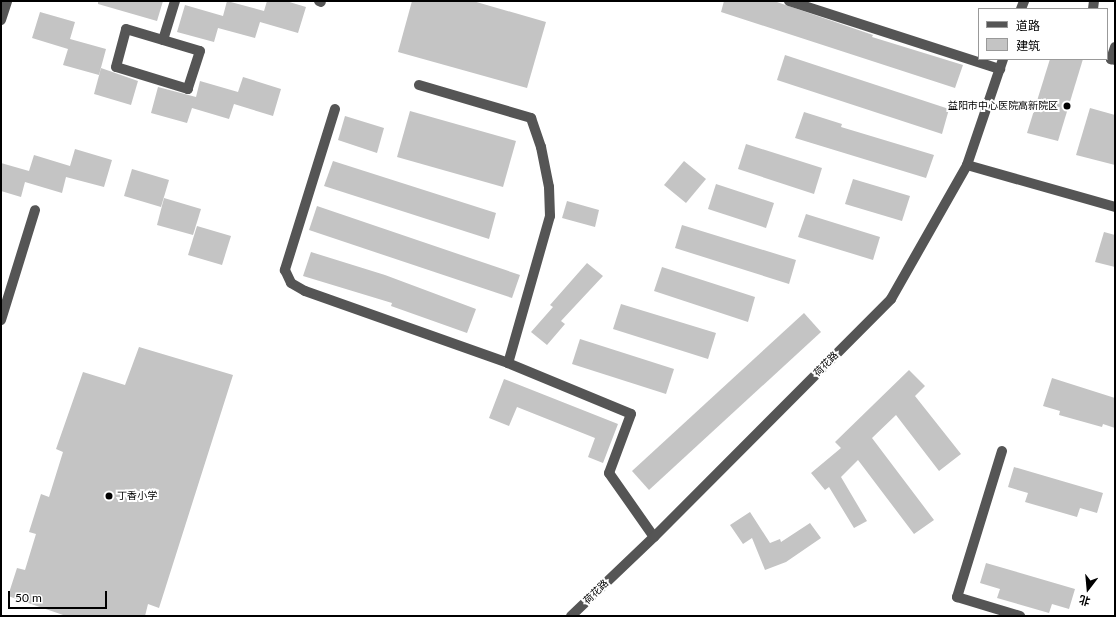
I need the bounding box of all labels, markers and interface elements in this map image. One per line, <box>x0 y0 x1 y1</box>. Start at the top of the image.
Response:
legend <box>978 8 1108 60</box>
text: 道路 <box>1016 18 1040 33</box>
text: 建筑 <box>1016 38 1040 53</box>
place label: 益阳市中心医院高新院区 <box>948 100 1058 112</box>
marker: 益阳市中心医院高新院区 <box>1061 100 1073 112</box>
street label: 荷花路 <box>811 349 841 379</box>
place label: 丁香小学 <box>117 490 157 502</box>
marker: 丁香小学 <box>104 491 114 501</box>
north arrow <box>1068 569 1108 609</box>
street label: 荷花路 <box>581 577 611 607</box>
scale bar <box>10 583 109 609</box>
text: 50 m <box>15 590 42 605</box>
text: 北 <box>1077 593 1092 609</box>

